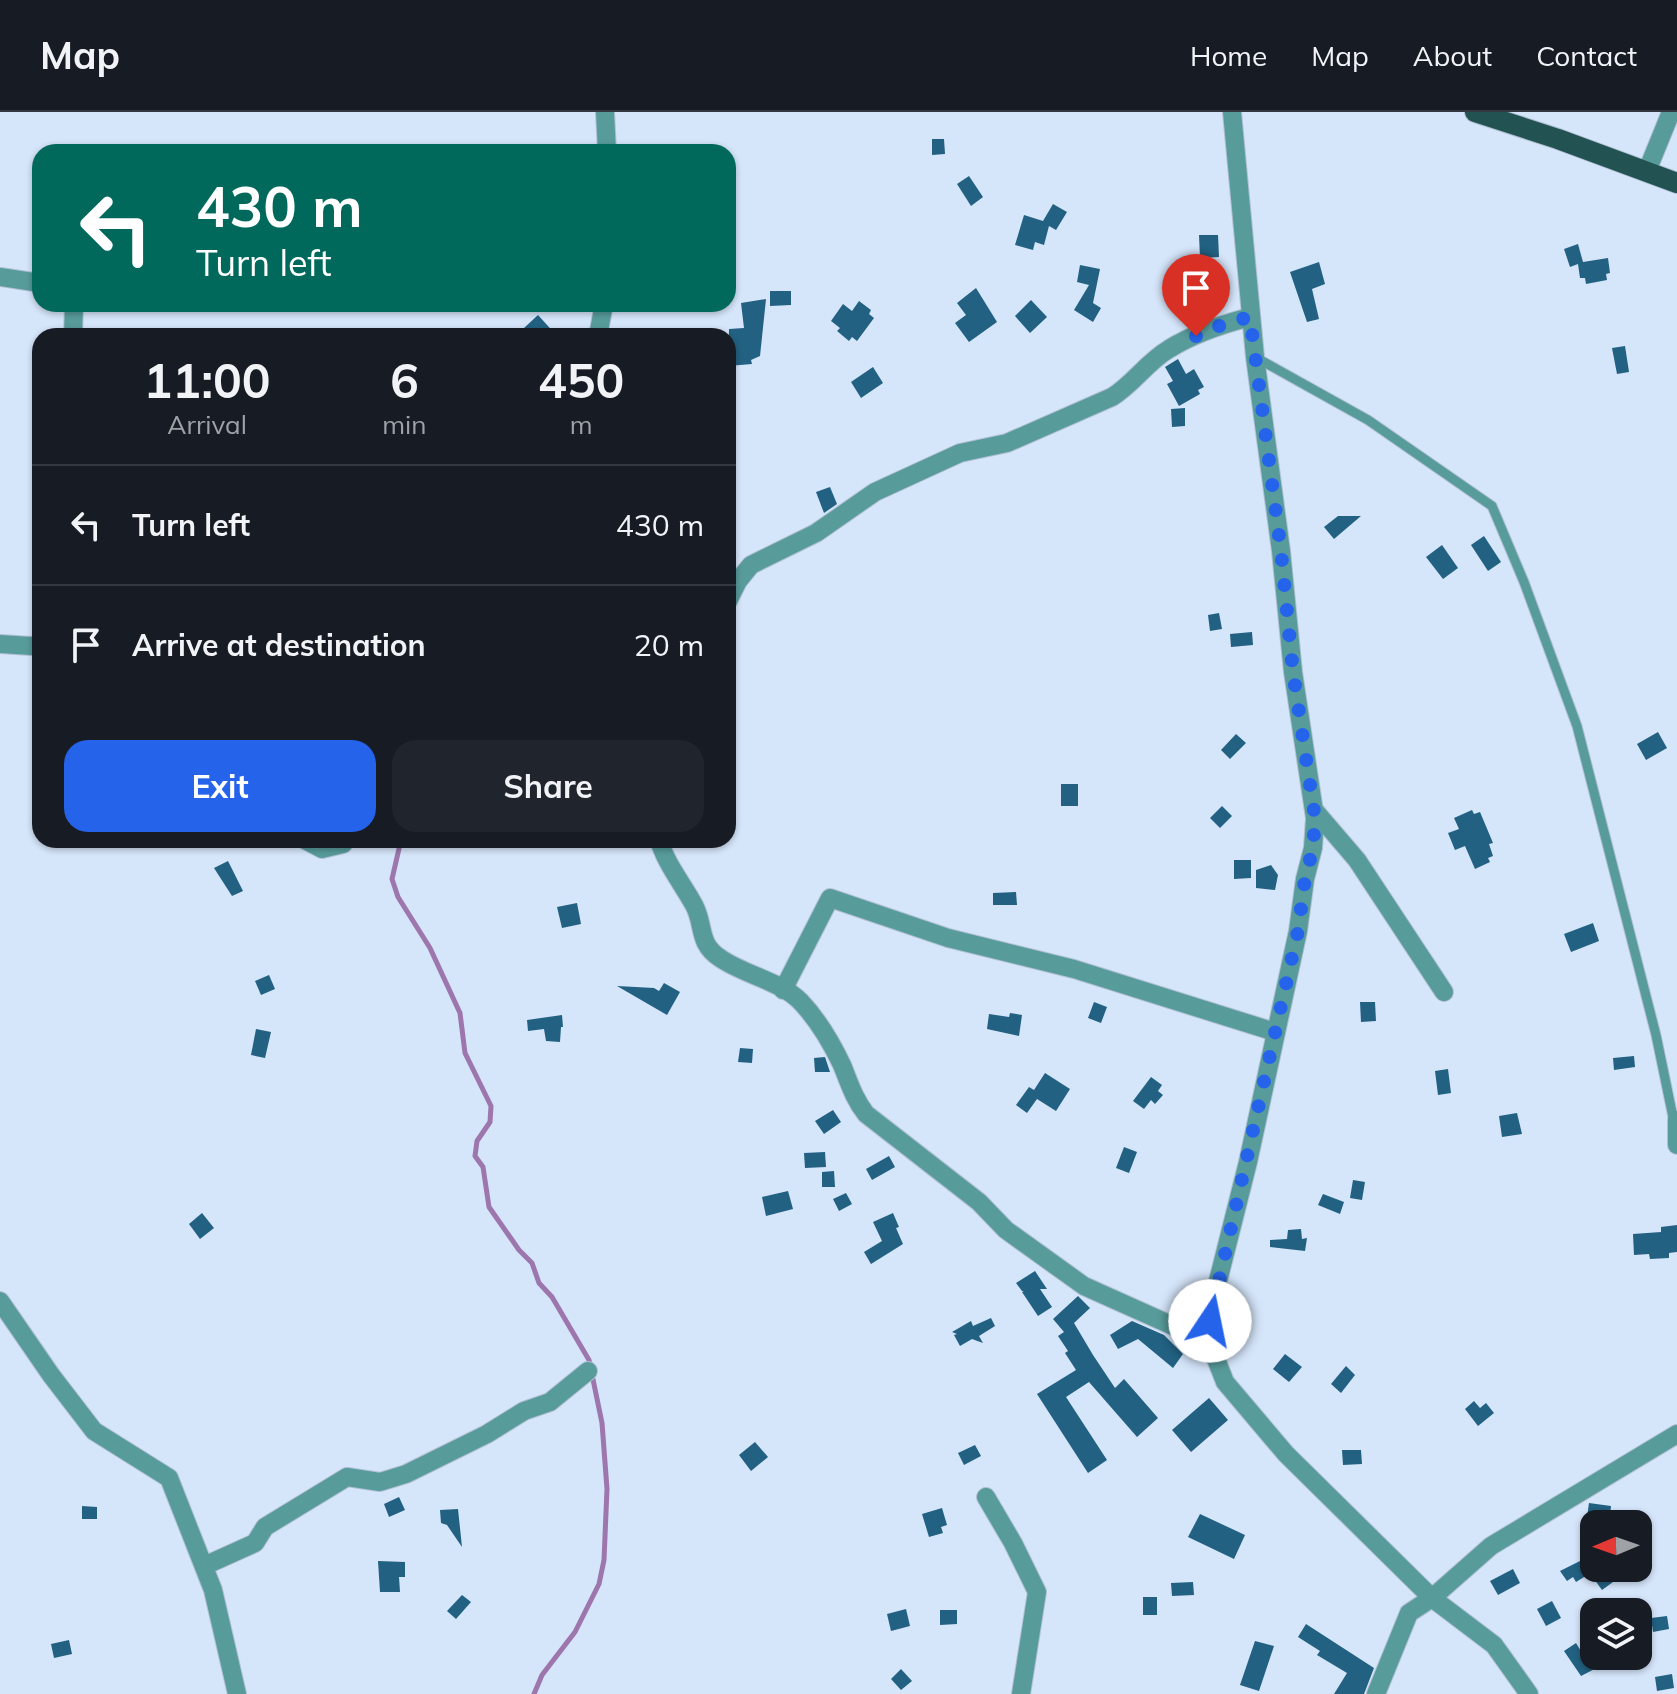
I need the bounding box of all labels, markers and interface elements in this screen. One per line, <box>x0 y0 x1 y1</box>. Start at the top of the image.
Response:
text: Map <box>40 31 120 79</box>
text: Home <box>1190 38 1267 73</box>
text: Map <box>1311 38 1369 73</box>
text: About <box>1413 38 1492 73</box>
text: Contact <box>1536 38 1637 73</box>
text: 430 m <box>196 171 363 241</box>
icon: left <box>64 176 168 280</box>
text: Turn left <box>196 240 332 285</box>
pin <box>1162 254 1230 336</box>
icon: arrive <box>1174 266 1218 310</box>
text: 11:00 <box>144 350 271 410</box>
text: 6 <box>390 350 419 410</box>
text: 450 <box>538 350 624 410</box>
text: Arrival <box>167 408 247 441</box>
text: min <box>382 408 426 441</box>
text: m <box>570 408 593 441</box>
icon: left <box>64 503 108 547</box>
text: Turn left <box>132 506 250 544</box>
text: 430 m <box>616 506 704 544</box>
icon: arrive <box>64 623 108 667</box>
text: Arrive at destination <box>132 626 426 664</box>
text: 20 m <box>634 626 704 664</box>
button: Exit <box>64 740 376 832</box>
button: Share <box>392 740 704 832</box>
position arrow <box>1168 1279 1252 1363</box>
north arrow <box>1580 1510 1652 1582</box>
map controls <box>1580 1510 1652 1670</box>
button: layers <box>1580 1598 1652 1670</box>

